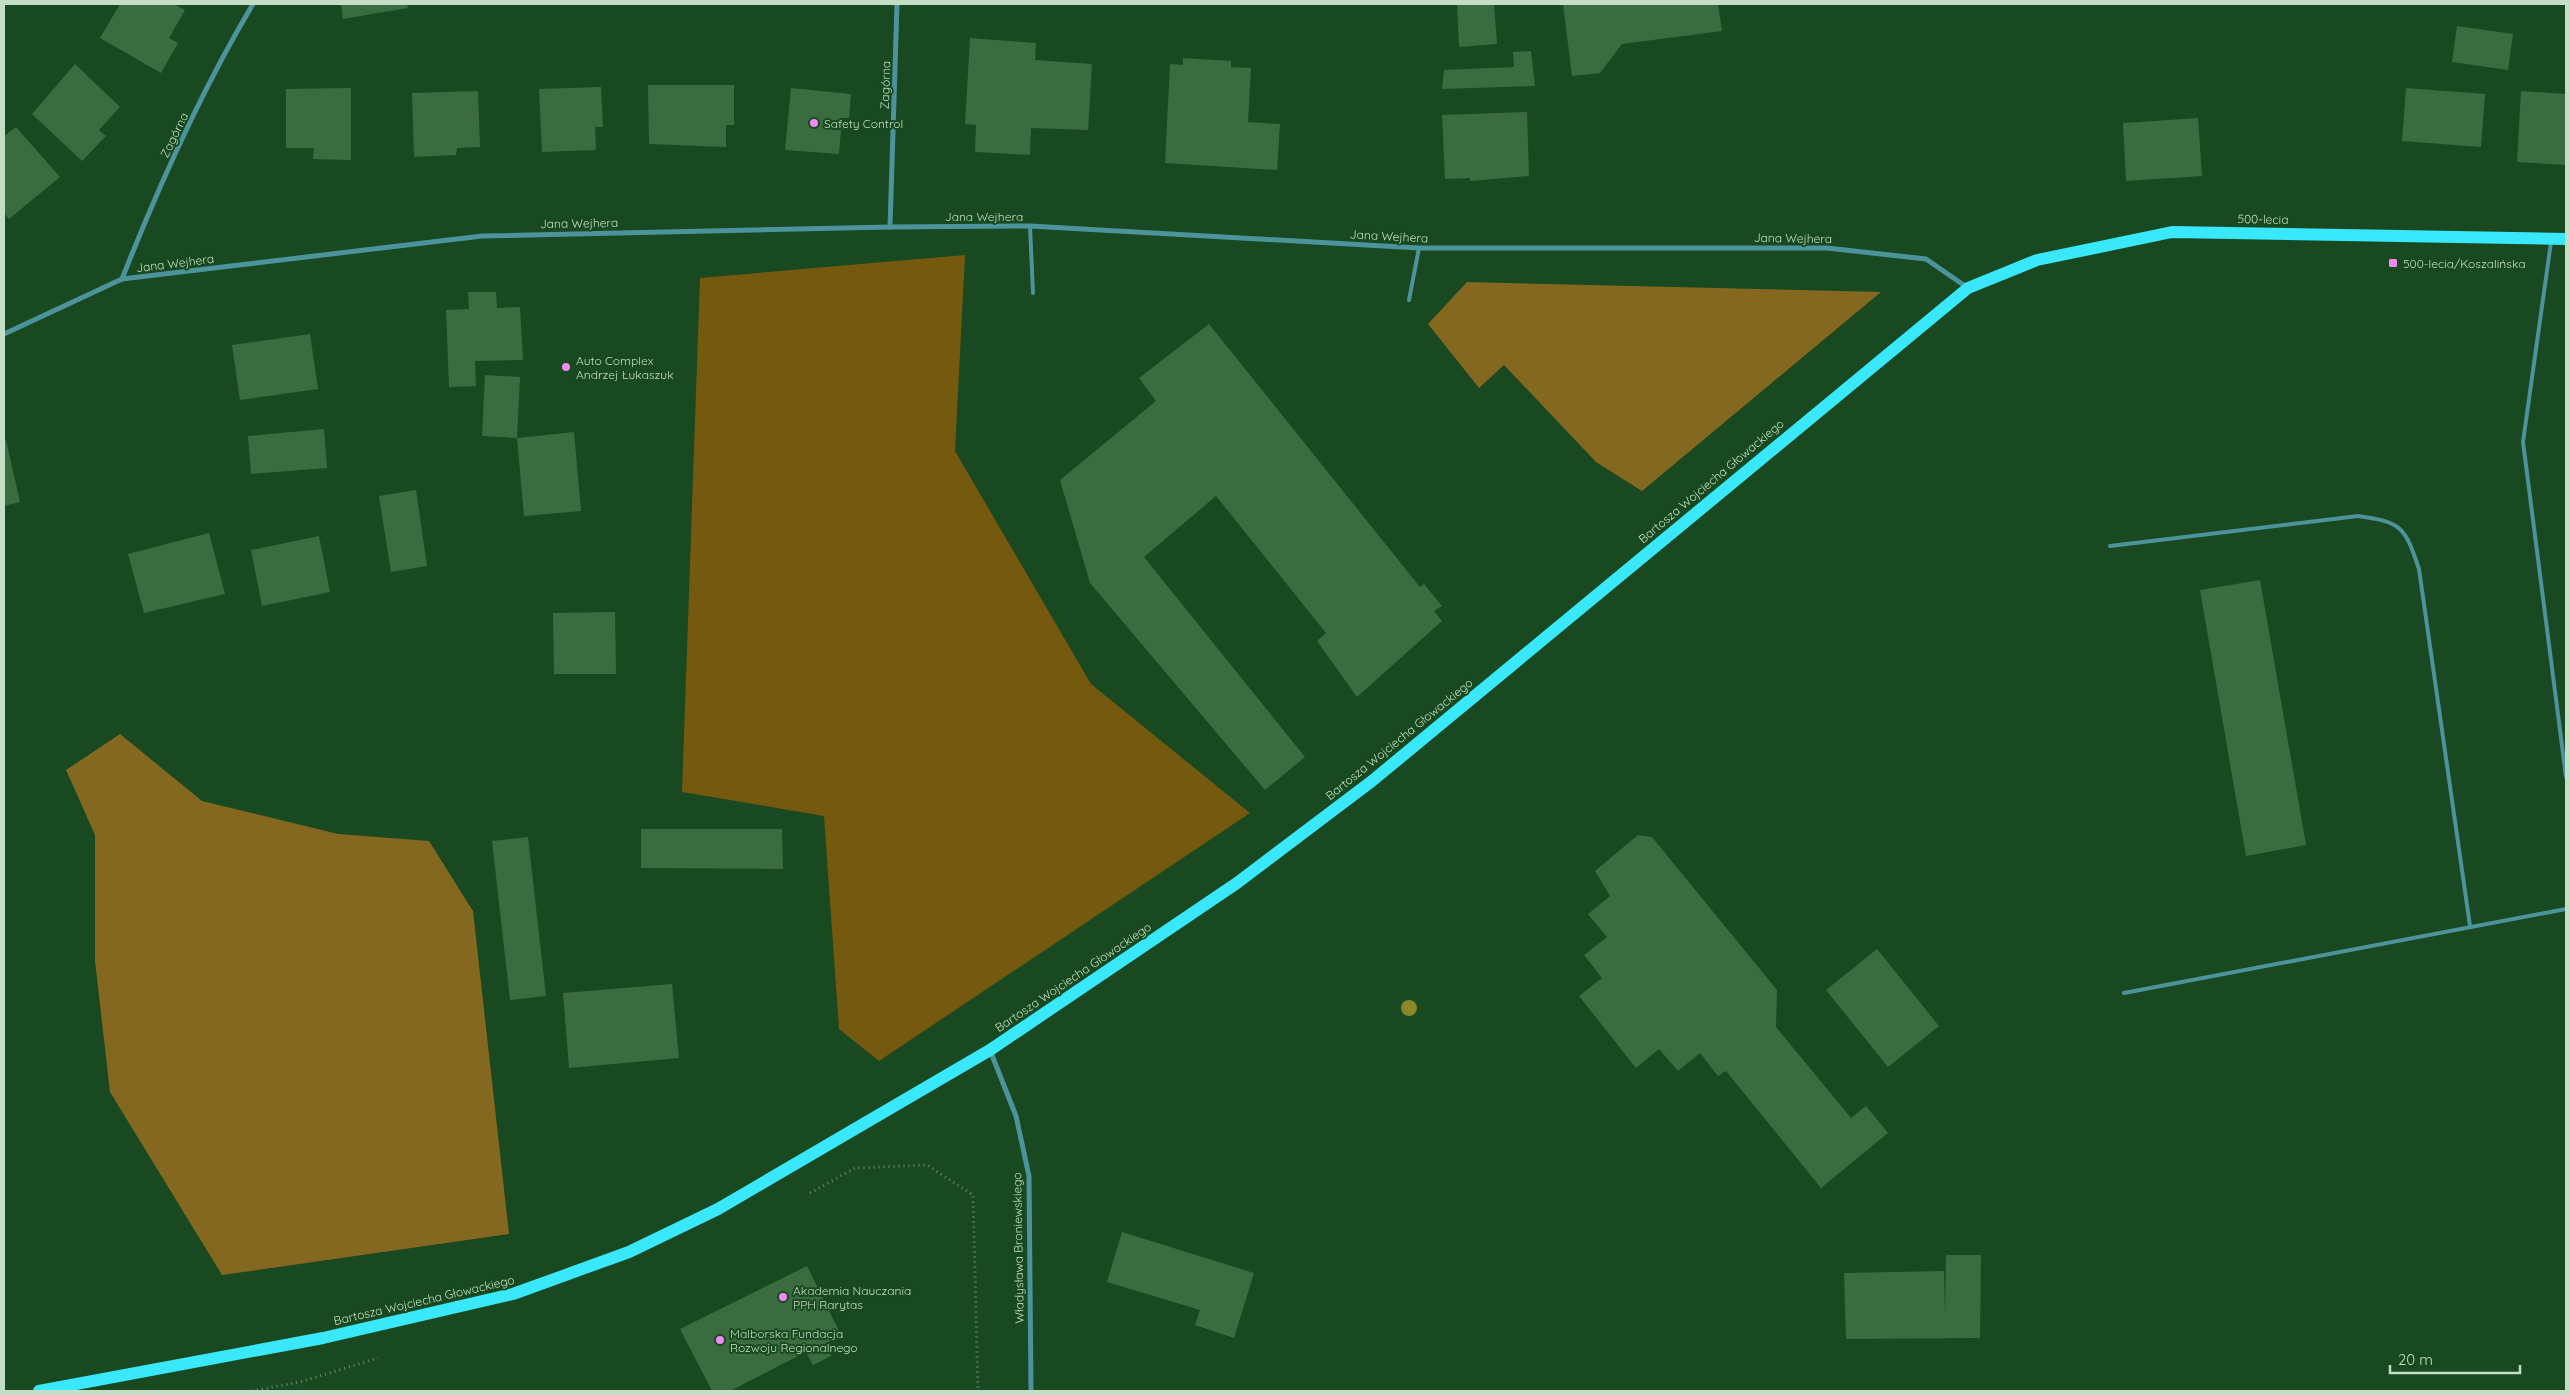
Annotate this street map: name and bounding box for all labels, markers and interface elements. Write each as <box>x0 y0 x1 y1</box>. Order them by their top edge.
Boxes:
street label: Zagórna <box>877 60 893 110</box>
street label: Zagórna <box>157 110 191 160</box>
place label: Safety Control <box>824 116 903 131</box>
marker: Safety Control <box>808 117 820 129</box>
street label: Jana Wejhera <box>945 209 1023 224</box>
street label: 500-lecia <box>2237 211 2289 227</box>
street label: Jana Wejhera <box>540 215 618 231</box>
street label: Jana Wejhera <box>1349 226 1429 246</box>
street label: Jana Wejhera <box>1754 230 1832 246</box>
street label: Jana Wejhera <box>135 251 215 275</box>
place label: 500-lecia/Koszalińska <box>2403 256 2526 271</box>
marker: 500-lecia/Koszalińska <box>2387 257 2399 269</box>
place label: Auto Complex Andrzej Łukaszuk <box>576 353 674 382</box>
marker: Auto Complex Andrzej Łukaszuk <box>560 361 572 373</box>
street label: Bartosza Wojciecha Głowackiego <box>1635 416 1787 546</box>
street label: Bartosza Wojciecha Głowackiego <box>1322 675 1476 803</box>
street label: Bartosza Wojciecha Głowackiego <box>992 919 1154 1035</box>
street label: Władysława Broniewskiego <box>1009 1172 1027 1324</box>
street label: Bartosza Wojciecha Głowackiego <box>332 1272 516 1328</box>
place label: Akademia Nauczania PPH Rarytas <box>793 1283 911 1312</box>
marker: Akademia Nauczania PPH Rarytas <box>777 1291 789 1303</box>
place label: Malborska Fundacja Rozwoju Regionalnego <box>730 1326 858 1355</box>
marker: Malborska Fundacja Rozwoju Regionalnego <box>714 1334 726 1346</box>
scale bar <box>2390 1342 2520 1374</box>
text: 20 m <box>2398 1350 2433 1369</box>

